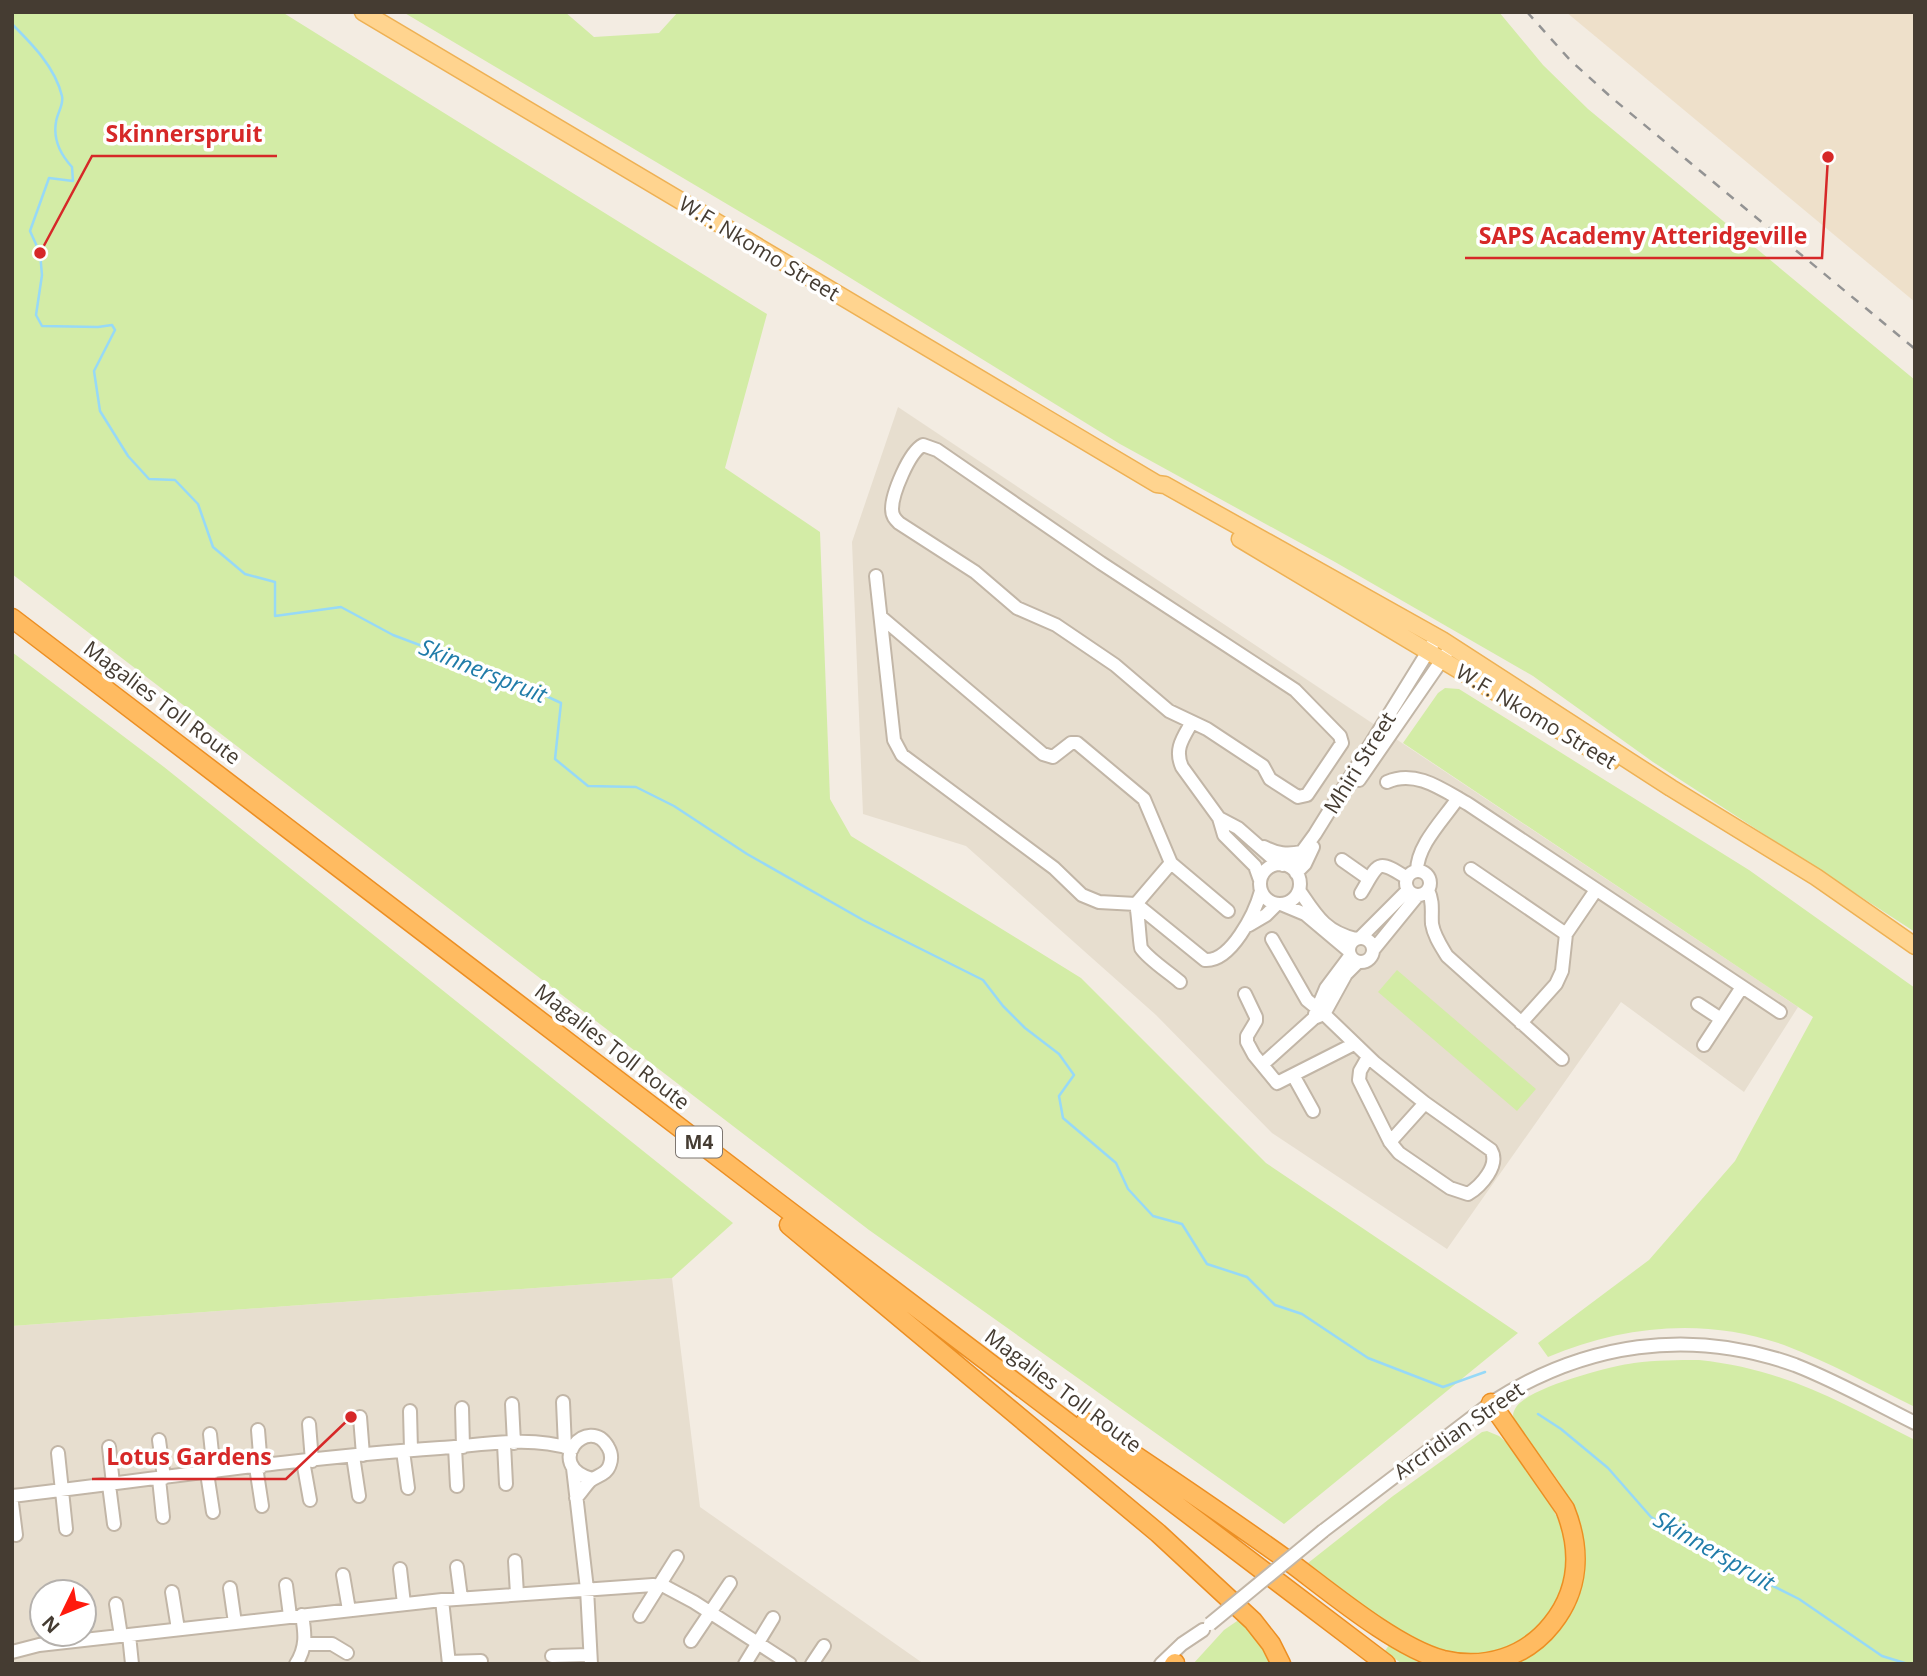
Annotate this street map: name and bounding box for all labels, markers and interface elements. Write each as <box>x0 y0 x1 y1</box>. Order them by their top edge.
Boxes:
callout: Skinnerspruit <box>92 112 277 156</box>
text: Skinnerspruit <box>106 117 262 149</box>
street label: W.F. Nkomo Street <box>674 189 845 307</box>
callout: SAPS Academy Atteridgeville <box>1465 214 1822 258</box>
text: SAPS Academy Atteridgeville <box>1479 219 1807 251</box>
water label: Skinnerspruit <box>415 630 553 711</box>
street label: Magalies Toll Route <box>79 634 247 770</box>
street label: W.F. Nkomo Street <box>1451 657 1622 775</box>
street label: Mhiri Street <box>1317 706 1402 819</box>
street label: Magalies Toll Route <box>529 977 696 1116</box>
road number: M4 <box>676 1126 722 1158</box>
street label: Magalies Toll Route <box>980 1322 1148 1458</box>
street label: Arcridian Street <box>1388 1375 1529 1485</box>
callout: Lotus Gardens <box>92 1435 286 1479</box>
text: Lotus Gardens <box>106 1440 272 1472</box>
water label: Skinnerspruit <box>1648 1503 1782 1598</box>
north arrow <box>28 1578 98 1648</box>
text: N <box>36 1610 65 1639</box>

